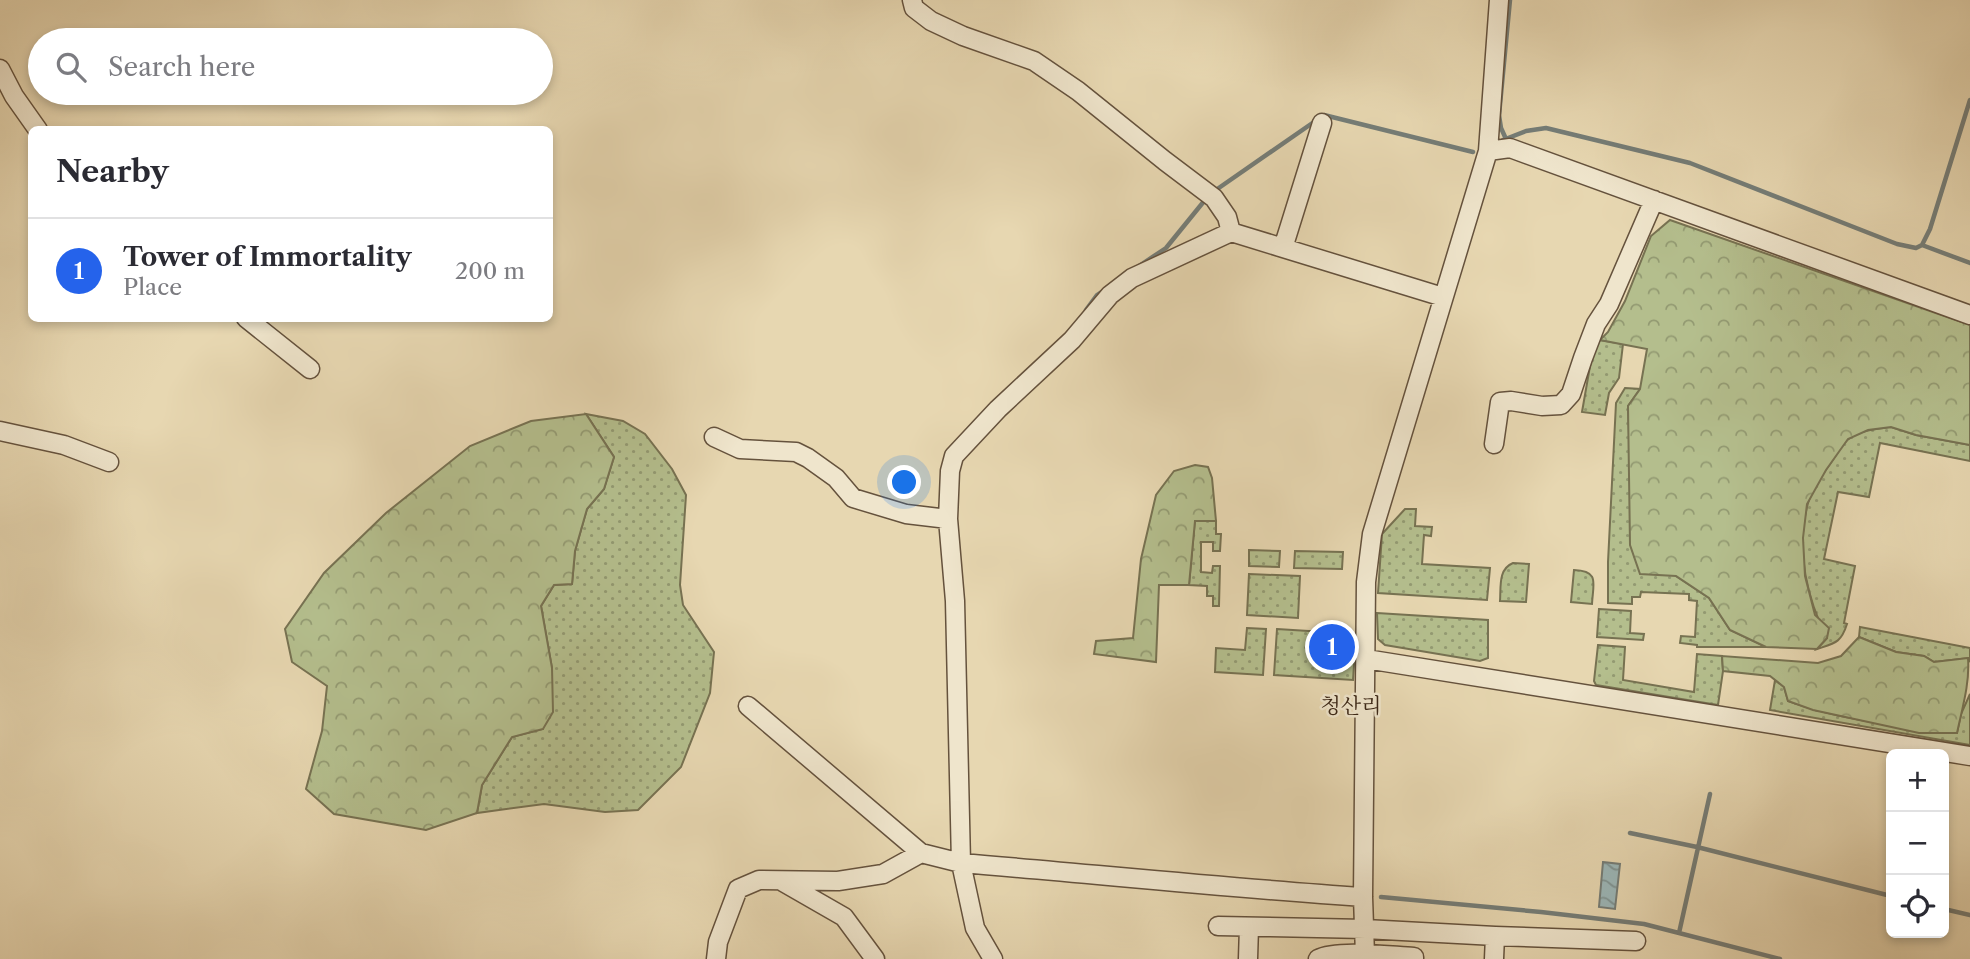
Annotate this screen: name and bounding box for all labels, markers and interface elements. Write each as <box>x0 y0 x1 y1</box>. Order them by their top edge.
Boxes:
search box <box>28 28 553 105</box>
icon: search <box>52 48 90 86</box>
text: Search here <box>108 51 255 83</box>
text: Nearby <box>56 153 169 190</box>
text: Tower of Immortality <box>123 241 411 273</box>
text: 1 <box>74 257 84 285</box>
text: 200 m <box>455 257 525 285</box>
text: Place <box>123 273 182 301</box>
your location <box>887 465 921 499</box>
pin: 1 <box>1309 621 1355 673</box>
district label: 청산리 <box>1321 693 1381 718</box>
map controls <box>1886 749 1949 938</box>
button: + <box>1886 749 1949 812</box>
button: − <box>1886 812 1949 875</box>
button: locate <box>1886 875 1949 938</box>

